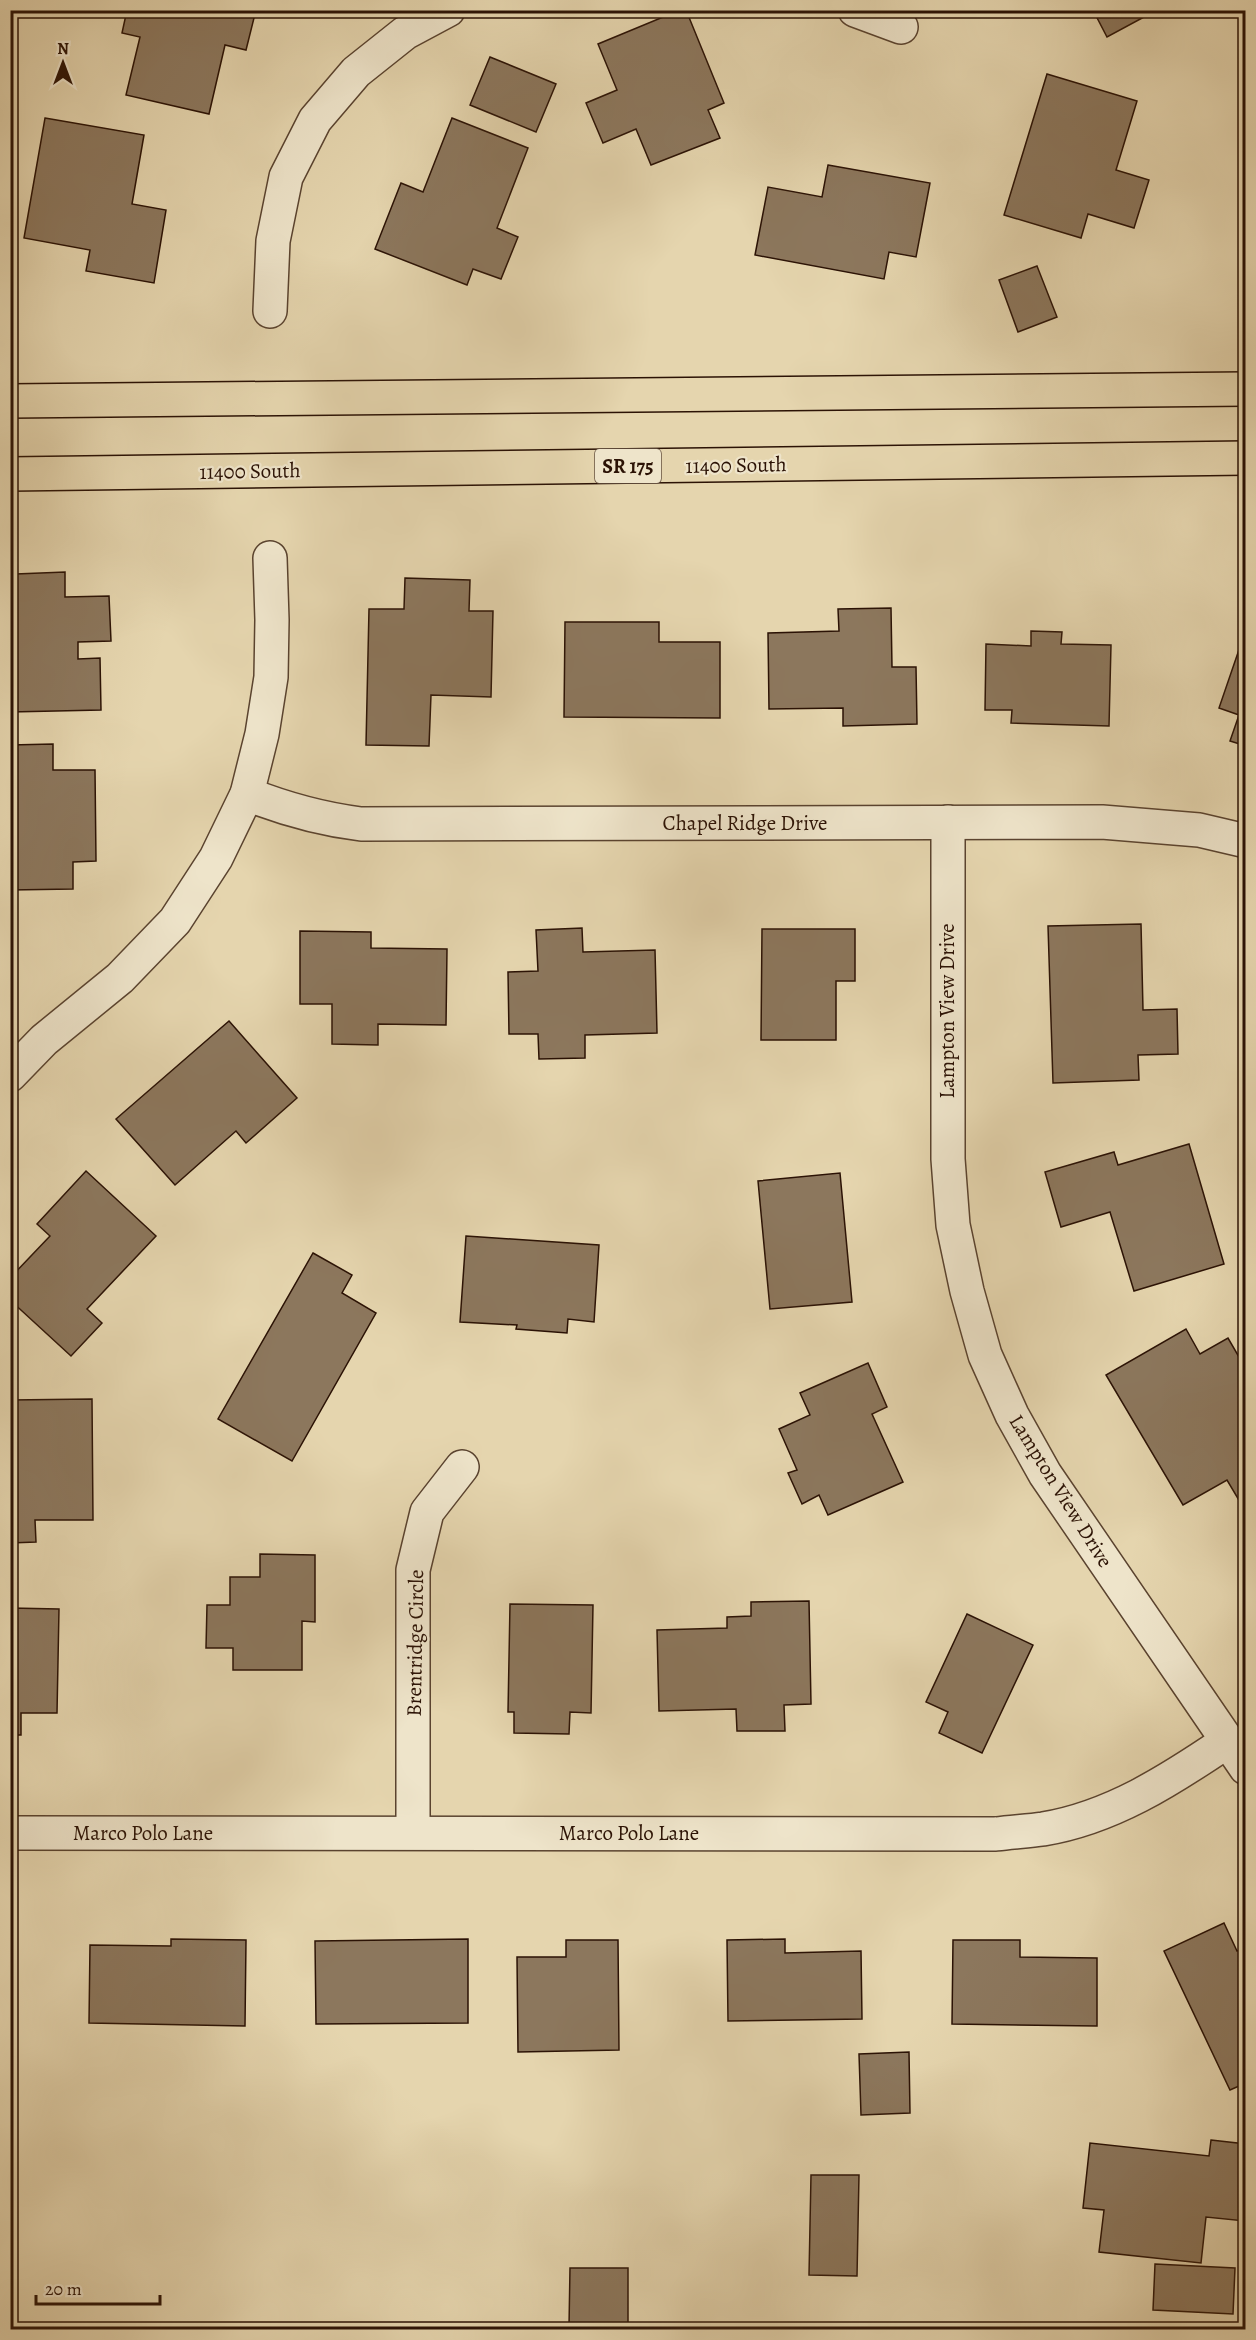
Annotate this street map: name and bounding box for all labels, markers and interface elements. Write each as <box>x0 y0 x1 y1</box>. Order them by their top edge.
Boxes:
north arrow <box>33 33 93 93</box>
text: N <box>57 38 69 60</box>
road number: SR 175 <box>595 449 661 483</box>
street label: 11400 South <box>685 450 787 480</box>
street label: 11400 South <box>199 456 301 486</box>
street label: Chapel Ridge Drive <box>663 809 827 837</box>
street label: Lampton View Drive <box>933 923 961 1099</box>
street label: Lampton View Drive <box>1003 1409 1119 1573</box>
street label: Brentridge Circle <box>400 1569 430 1717</box>
street label: Marco Polo Lane <box>73 1819 213 1847</box>
street label: Marco Polo Lane <box>559 1819 699 1847</box>
scale bar <box>36 2268 160 2306</box>
text: 20 m <box>45 2277 82 2301</box>

